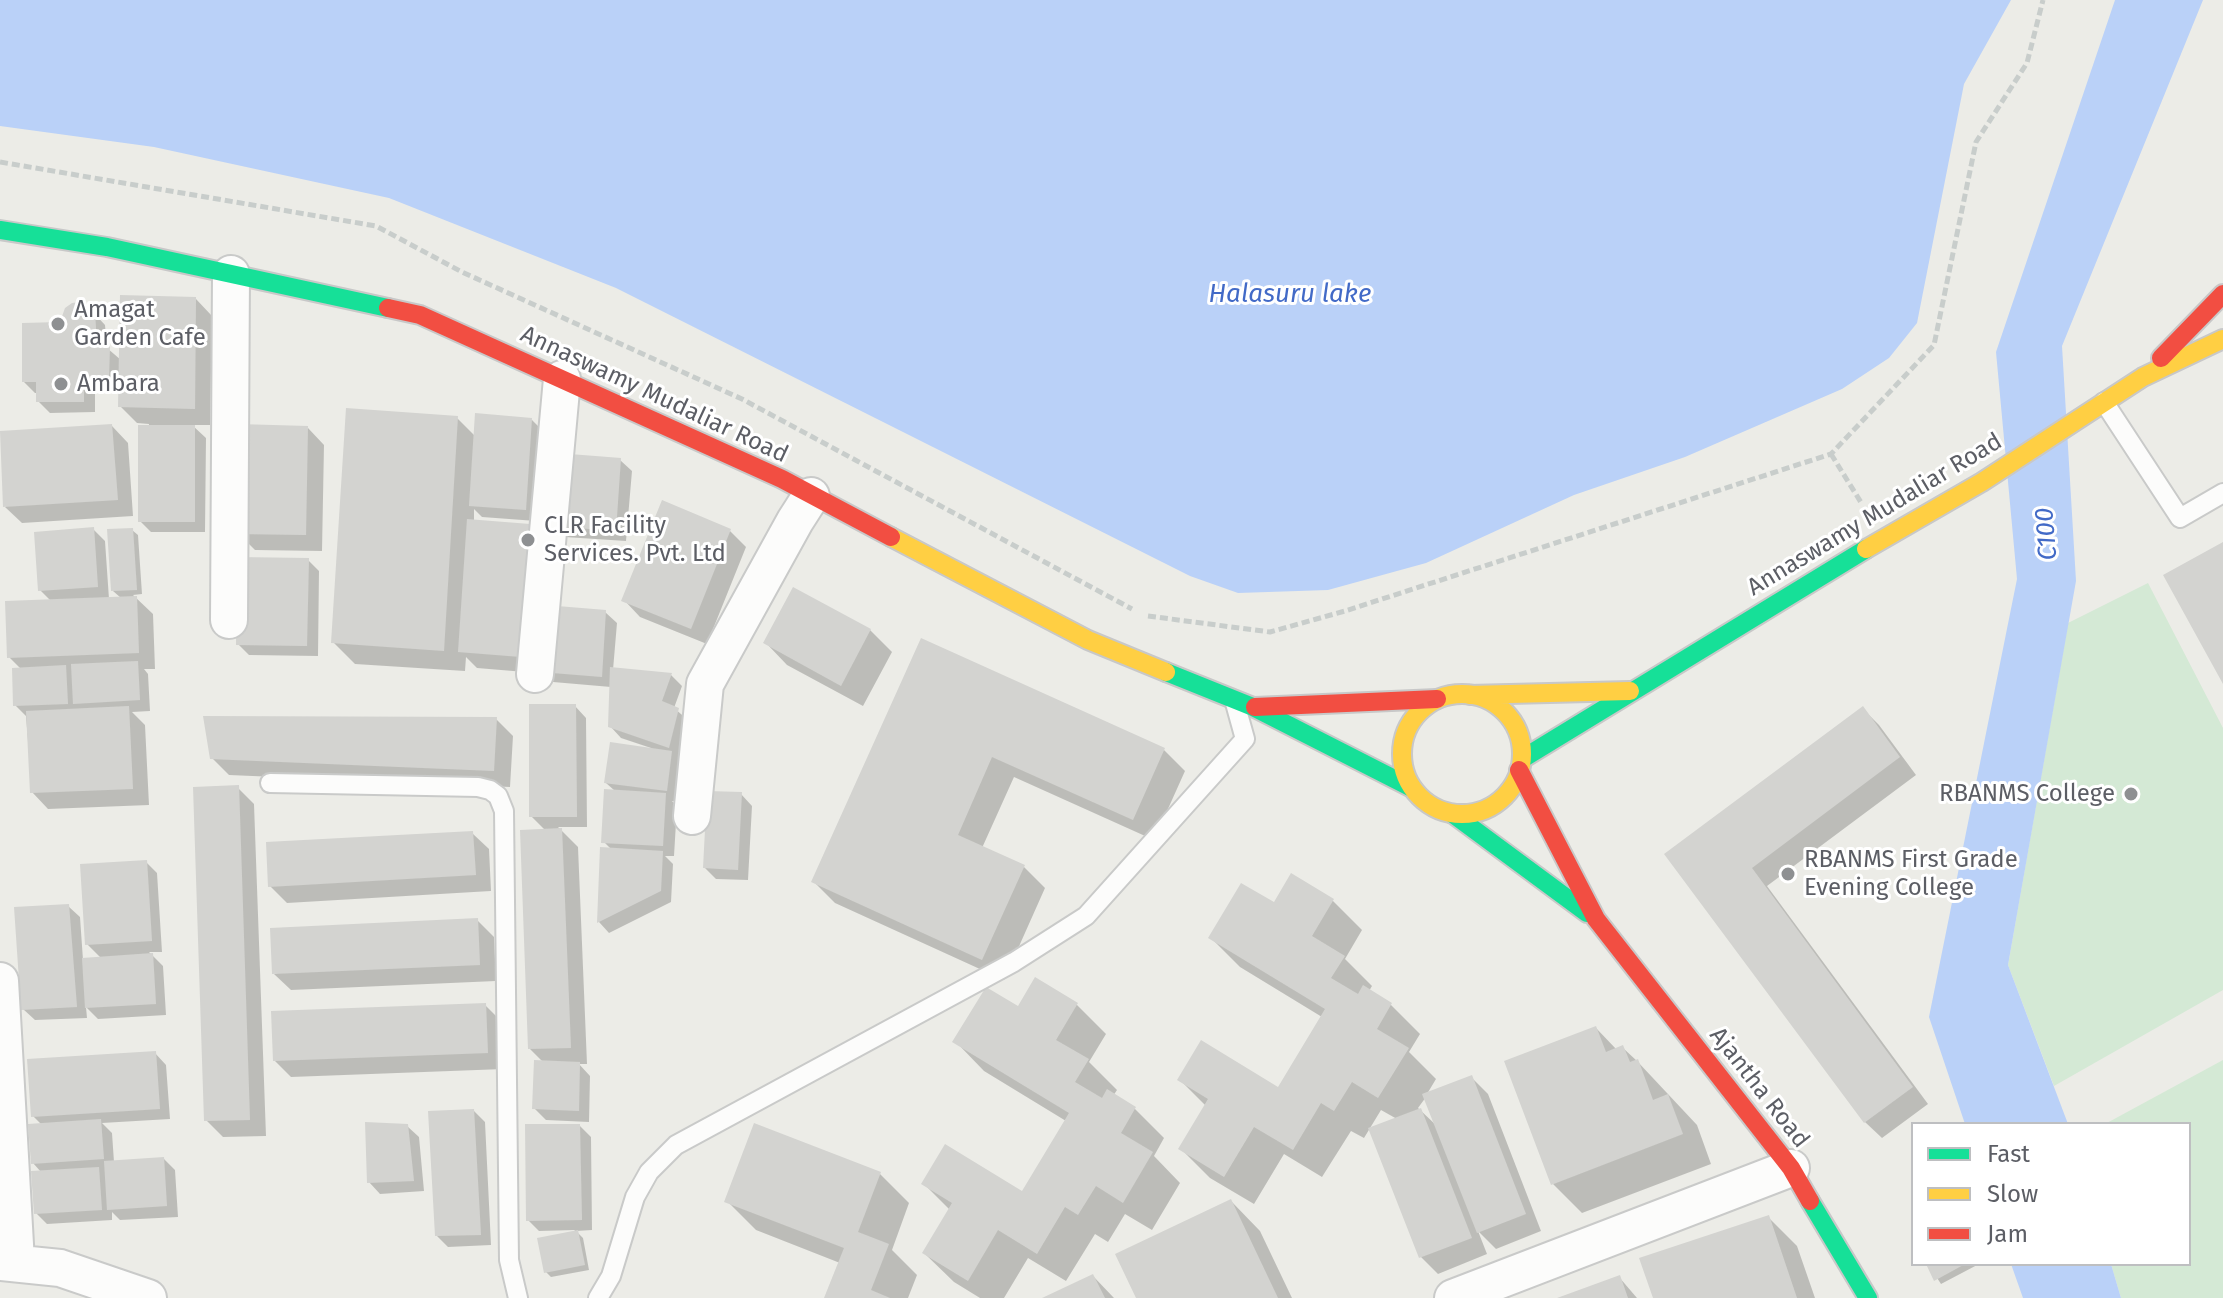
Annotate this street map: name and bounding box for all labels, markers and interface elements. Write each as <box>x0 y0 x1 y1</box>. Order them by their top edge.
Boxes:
water label: Halasuru lake <box>1209 279 1371 311</box>
place label: Amagat Garden Cafe <box>74 296 206 352</box>
marker: Amagat Garden Cafe <box>49 315 67 333</box>
street label: Annaswamy Mudaliar Road <box>516 320 792 470</box>
place label: Ambara <box>77 370 160 398</box>
marker: Ambara <box>52 375 70 393</box>
street label: Annaswamy Mudaliar Road <box>1742 427 2008 603</box>
water label: C100 <box>2029 506 2065 562</box>
place label: CLR Facility Services. Pvt. Ltd <box>544 512 726 568</box>
marker: CLR Facility Services. Pvt. Ltd <box>519 531 537 549</box>
place label: RBANMS College <box>1939 780 2115 808</box>
marker: RBANMS College <box>2122 785 2140 803</box>
place label: RBANMS First Grade Evening College <box>1804 846 2018 902</box>
marker: RBANMS First Grade Evening College <box>1779 865 1797 883</box>
street label: Ajantha Road <box>1703 1022 1815 1154</box>
legend <box>1911 1122 2191 1266</box>
text: Fast <box>1987 1140 2030 1168</box>
text: Slow <box>1987 1180 2038 1208</box>
text: Jam <box>1987 1220 2028 1248</box>

